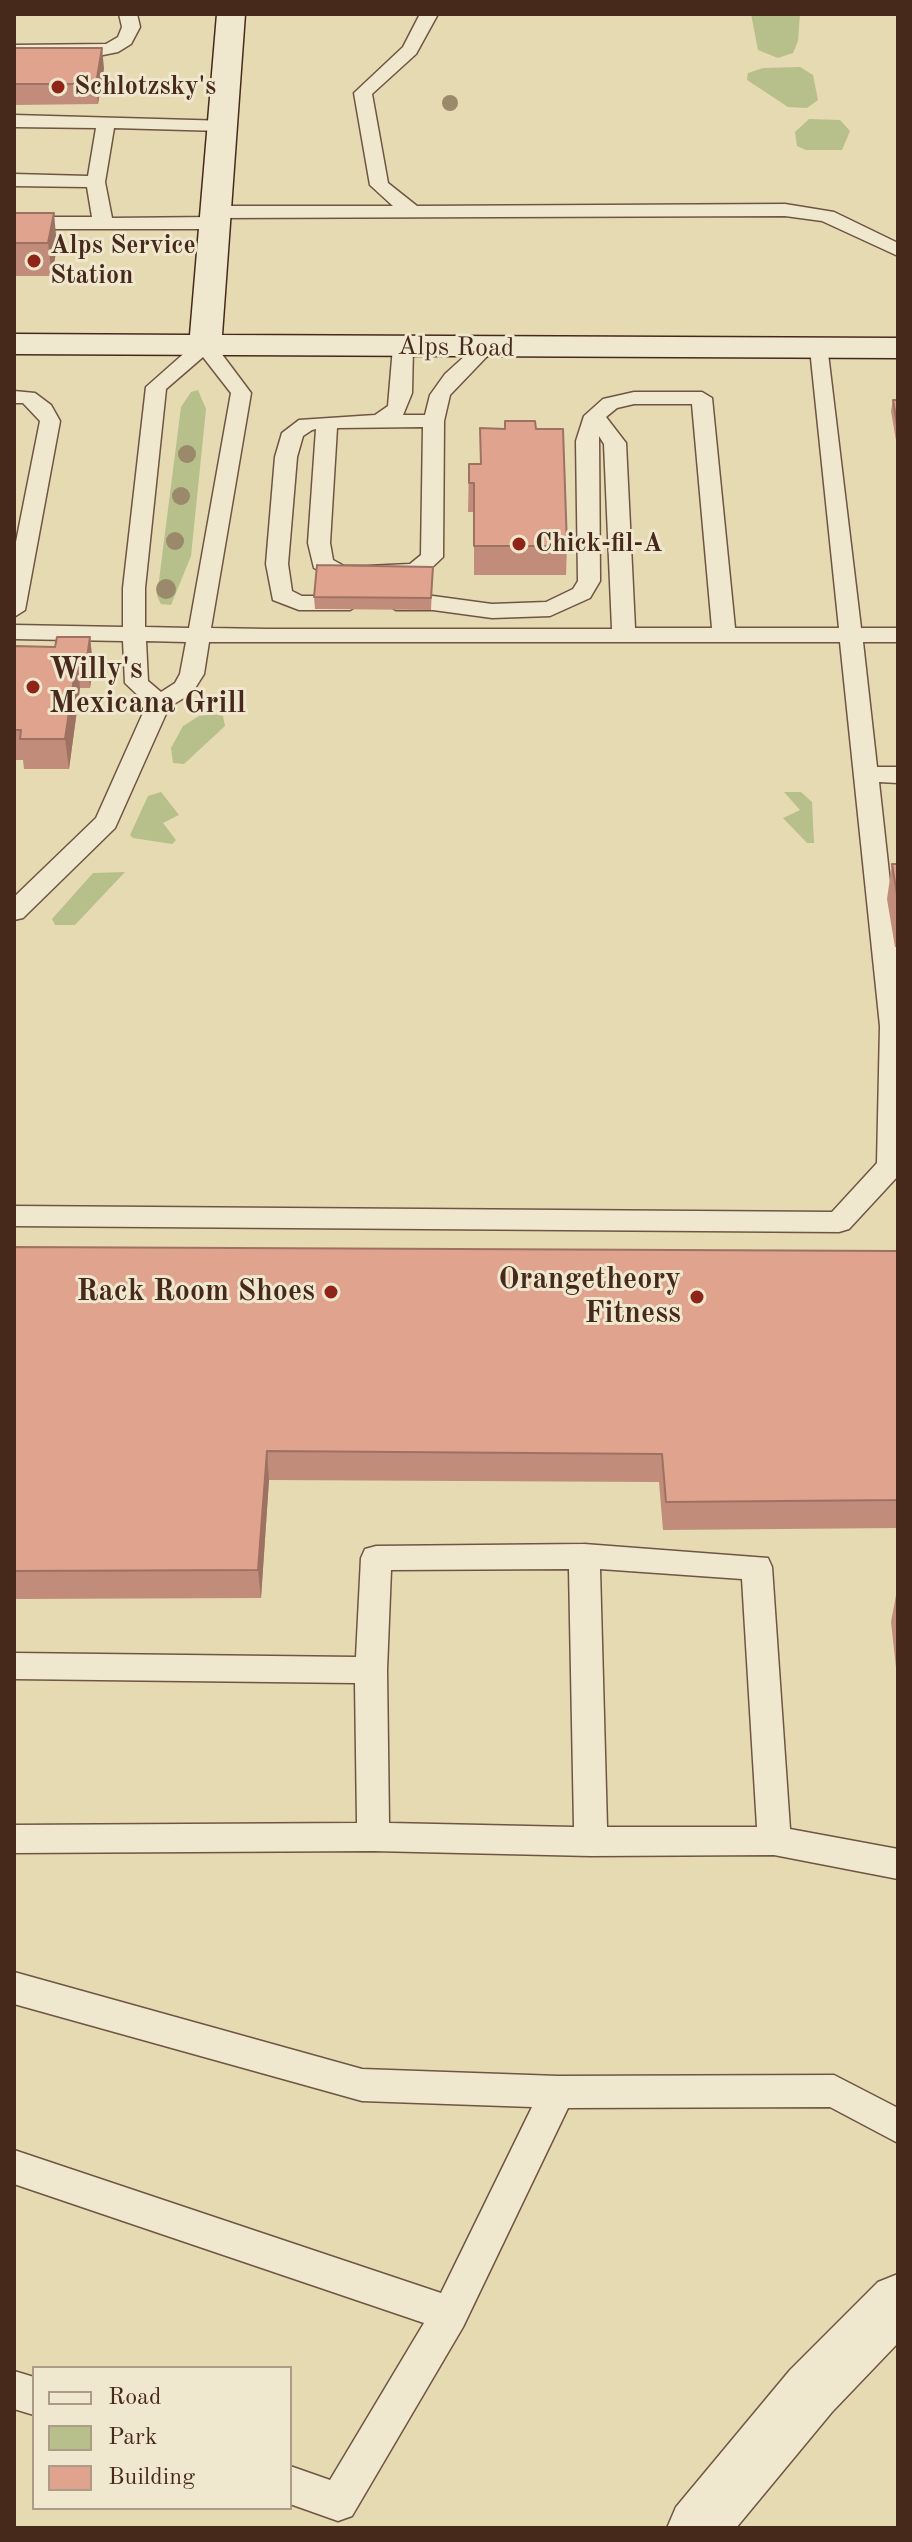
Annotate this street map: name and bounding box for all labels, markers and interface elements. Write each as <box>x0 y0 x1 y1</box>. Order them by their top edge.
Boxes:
place label: Schlotzsky's <box>74 71 216 103</box>
marker: Schlotzsky's <box>49 78 67 96</box>
place label: Alps Service Station <box>50 230 196 292</box>
marker: Alps Service Station <box>25 252 43 270</box>
street label: Alps Road <box>397 331 515 365</box>
place label: Chick-fil-A <box>535 528 663 560</box>
marker: Chick-fil-A <box>510 535 528 553</box>
place label: Willy's Mexicana Grill <box>49 652 246 722</box>
marker: Willy's Mexicana Grill <box>24 678 42 696</box>
place label: Orangetheory Fitness <box>498 1262 681 1332</box>
place label: Rack Room Shoes <box>77 1274 315 1310</box>
marker: Rack Room Shoes <box>322 1283 340 1301</box>
marker: Orangetheory Fitness <box>688 1288 706 1306</box>
legend <box>32 2366 292 2510</box>
text: Road <box>108 2386 161 2410</box>
text: Park <box>108 2426 157 2450</box>
text: Building <box>108 2466 195 2490</box>

